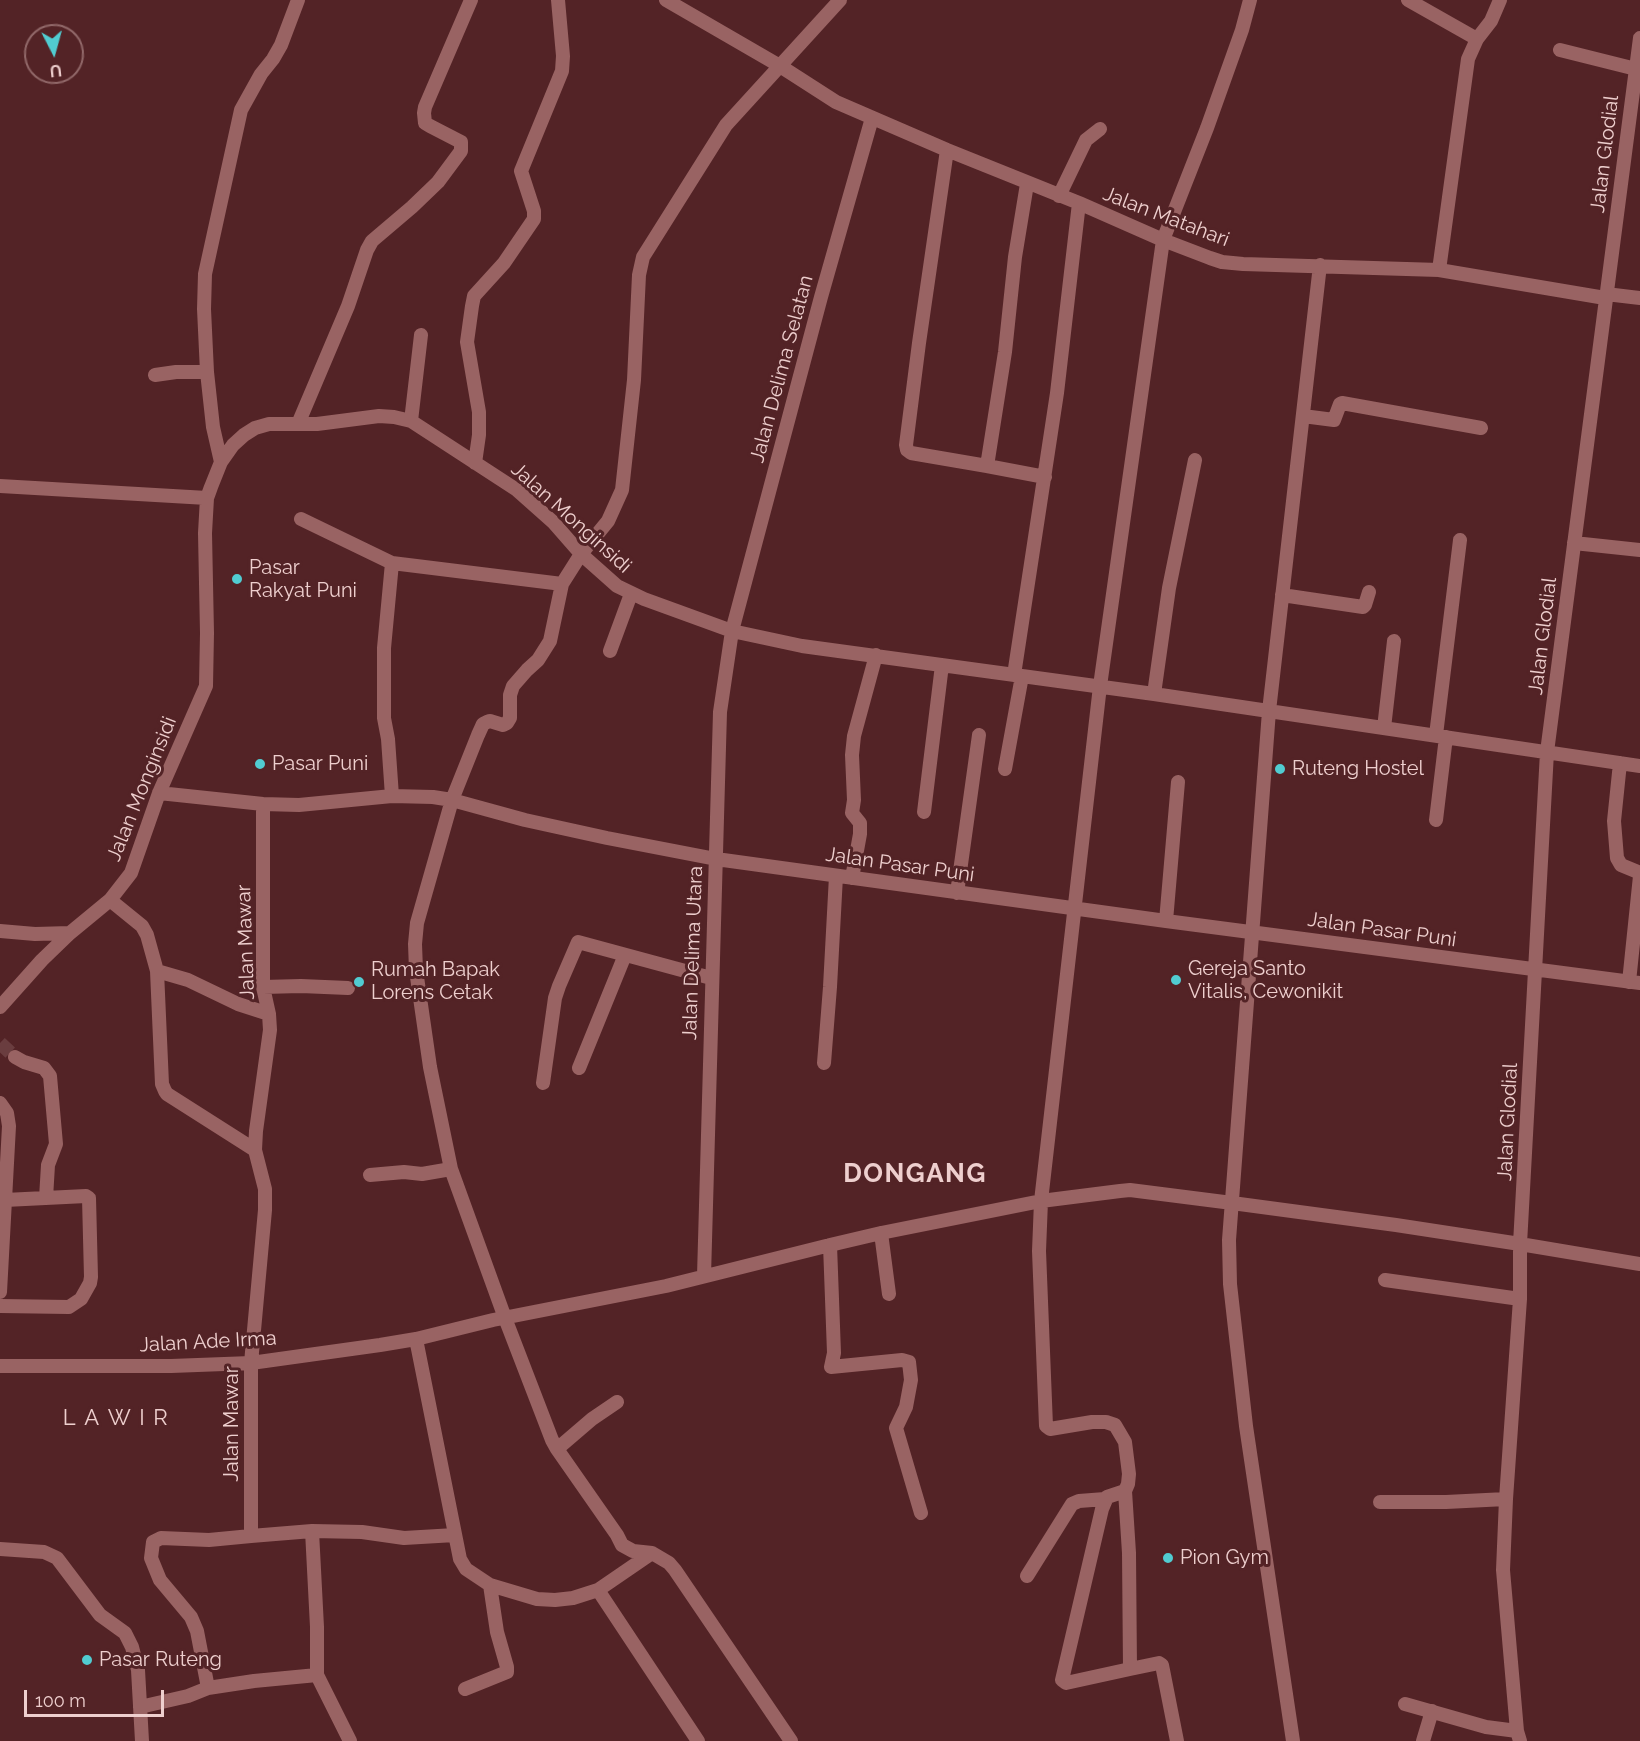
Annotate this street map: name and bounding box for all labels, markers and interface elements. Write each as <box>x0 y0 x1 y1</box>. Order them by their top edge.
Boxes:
north arrow <box>24 24 84 84</box>
text: U <box>49 60 63 80</box>
street label: Jalan Glodial <box>1586 94 1624 214</box>
street label: Jalan Matahari <box>1099 182 1233 252</box>
street label: Jalan Delima Selatan <box>745 273 819 465</box>
street label: Jalan Monginsidi <box>506 458 636 578</box>
place label: Pasar Rakyat Puni <box>249 556 357 603</box>
marker: Pasar Rakyat Puni <box>230 572 244 586</box>
street label: Jalan Glodial <box>1524 576 1562 696</box>
street label: Jalan Monginsidi <box>102 713 182 865</box>
place label: Pasar Puni <box>272 752 368 776</box>
marker: Pasar Puni <box>253 757 267 771</box>
place label: Ruteng Hostel <box>1292 757 1424 781</box>
marker: Ruteng Hostel <box>1273 762 1287 776</box>
street label: Jalan Pasar Puni <box>824 843 976 887</box>
street label: Jalan Delima Utara <box>678 866 708 1040</box>
street label: Jalan Mawar <box>232 884 260 1000</box>
street label: Jalan Pasar Puni <box>1306 908 1458 952</box>
place label: Gereja Santo Vitalis, Cewonikit <box>1188 957 1343 1004</box>
place label: Rumah Bapak Lorens Cetak <box>371 958 500 1005</box>
marker: Gereja Santo Vitalis, Cewonikit <box>1169 973 1183 987</box>
marker: Rumah Bapak Lorens Cetak <box>352 975 366 989</box>
street label: Jalan Glodial <box>1493 1062 1523 1182</box>
district label: DONGANG <box>843 1158 987 1190</box>
street label: Jalan Ade Irma <box>139 1326 277 1358</box>
street label: Jalan Mawar <box>220 1366 244 1482</box>
district label: L A W I R <box>63 1405 169 1431</box>
place label: Pion Gym <box>1180 1546 1269 1570</box>
marker: Pion Gym <box>1161 1551 1175 1565</box>
place label: Pasar Ruteng <box>99 1648 222 1672</box>
marker: Pasar Ruteng <box>80 1653 94 1667</box>
scale bar <box>27 1678 166 1716</box>
text: 100 m <box>35 1690 86 1711</box>

